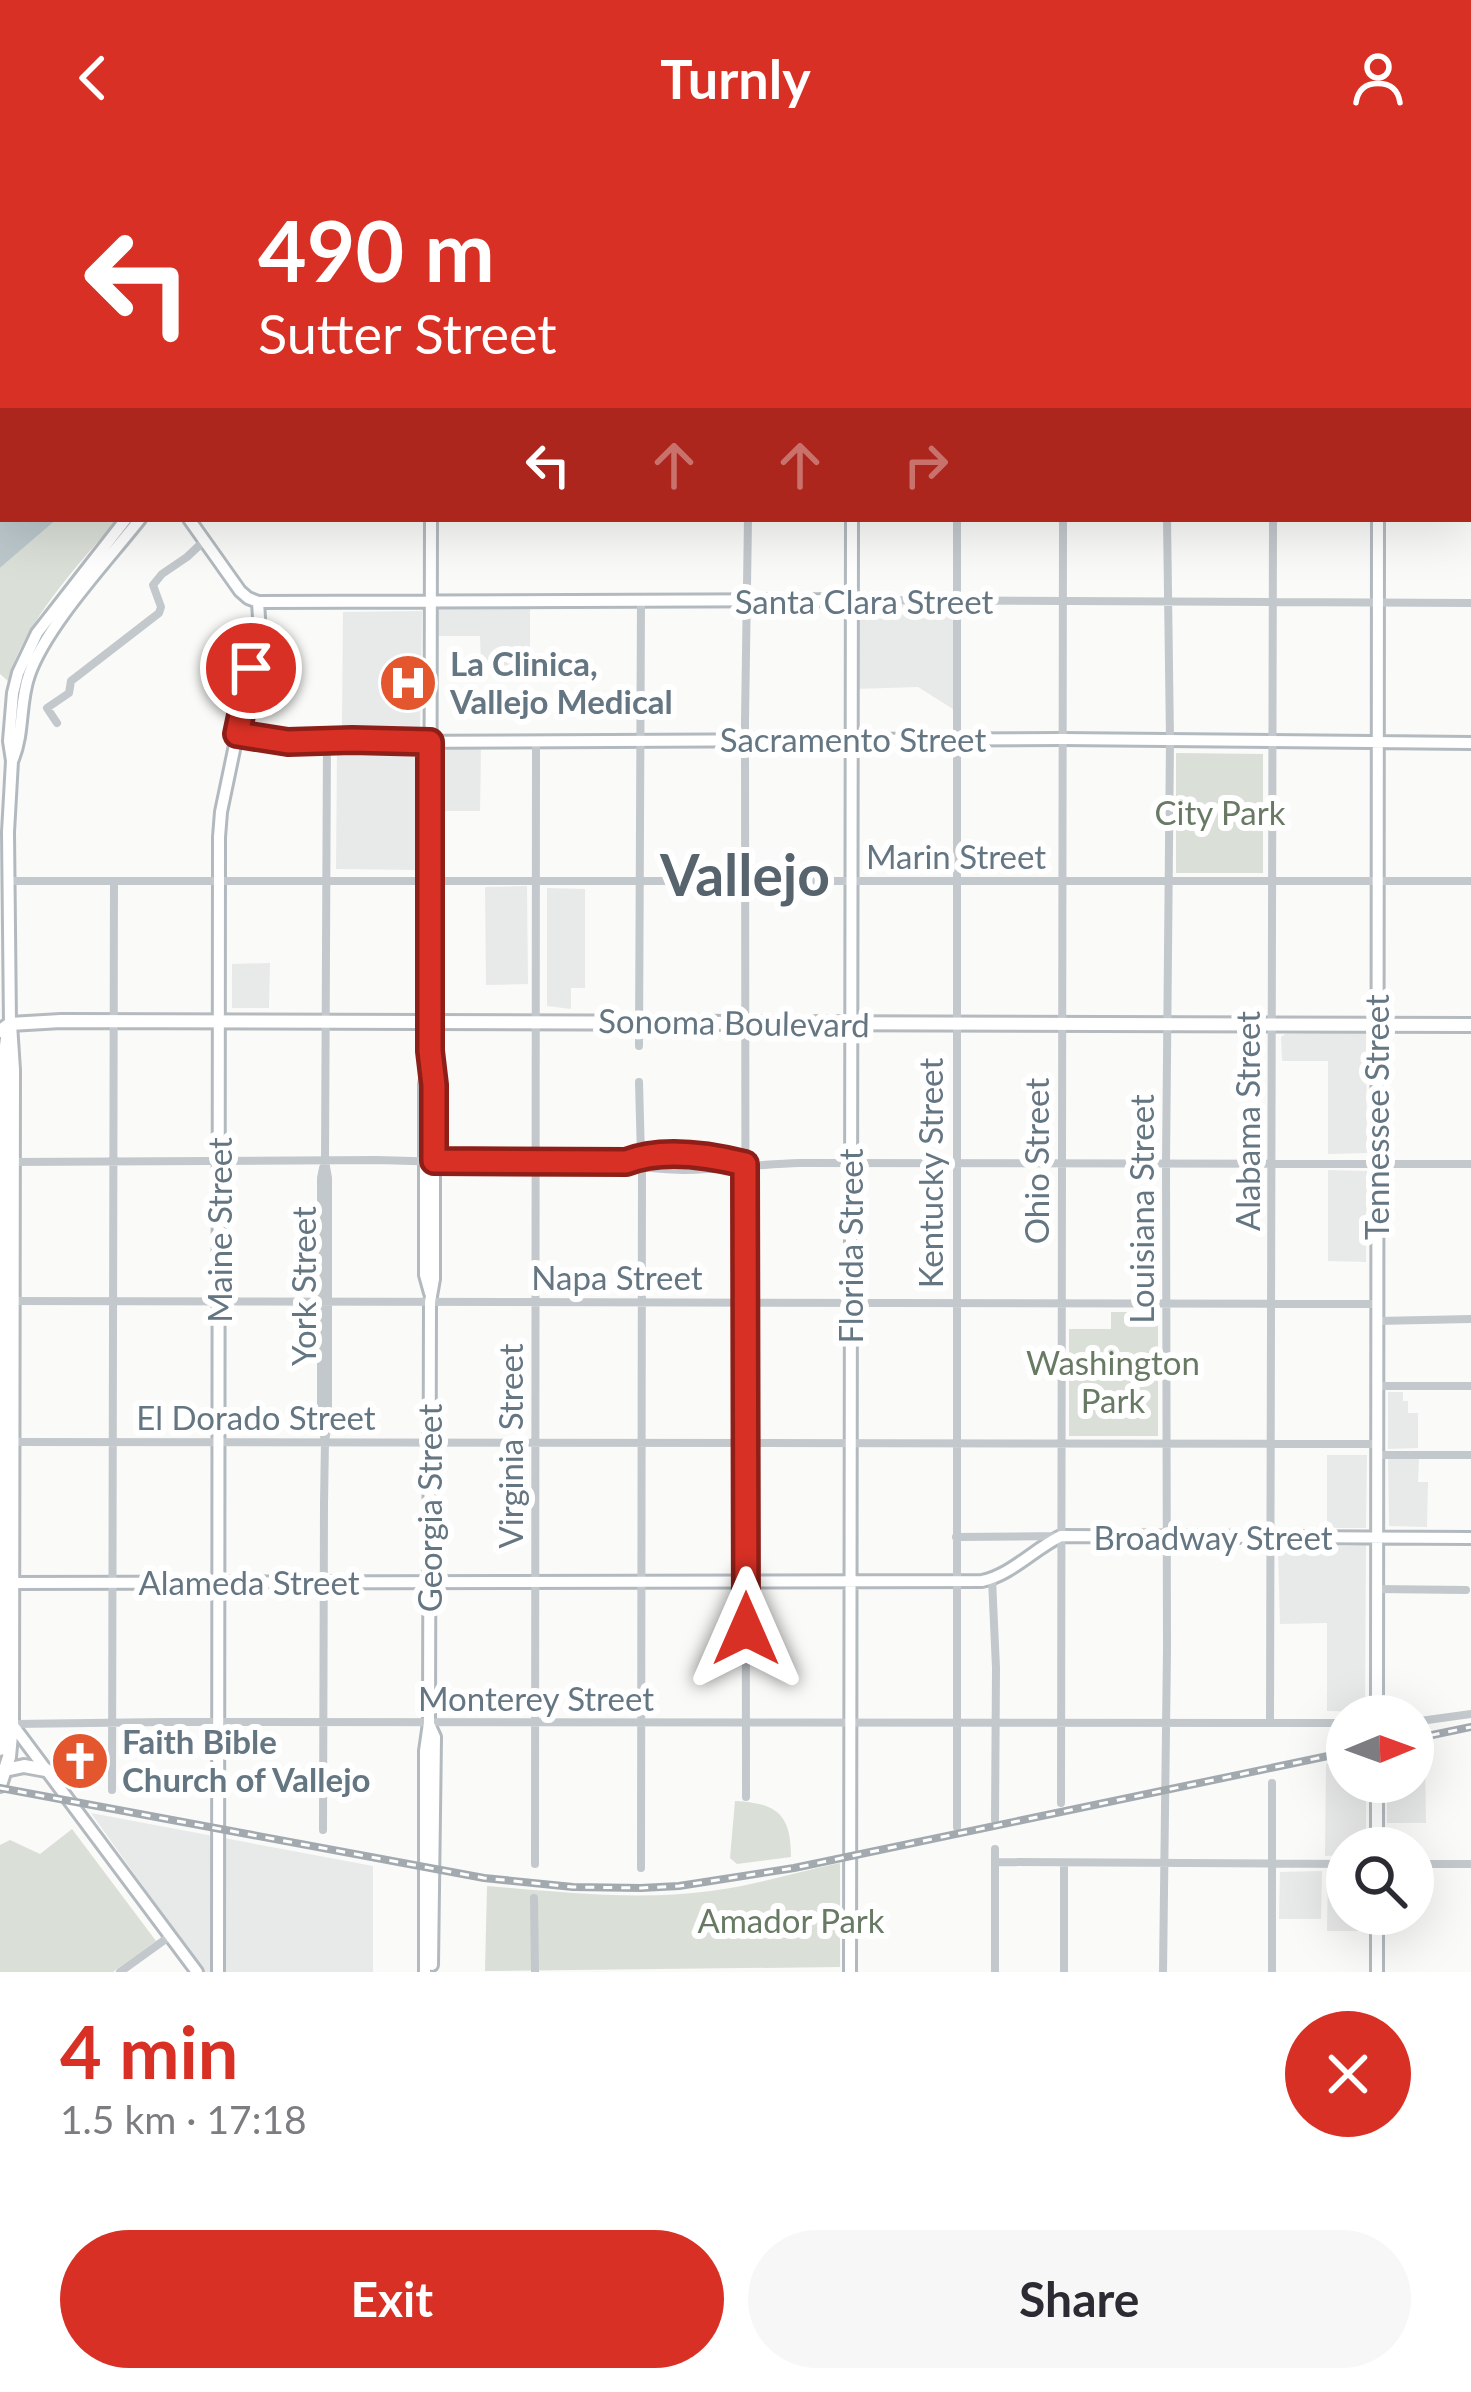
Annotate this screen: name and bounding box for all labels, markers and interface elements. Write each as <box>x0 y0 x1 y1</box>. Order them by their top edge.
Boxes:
icon: back <box>60 45 126 111</box>
icon: person <box>1345 45 1411 111</box>
text: Turnly <box>660 46 811 111</box>
text: 490 m <box>258 199 495 300</box>
icon: left <box>60 204 216 360</box>
text: Sutter Street <box>258 301 557 366</box>
icon: left <box>515 432 581 498</box>
icon: ahead <box>641 432 707 498</box>
icon: ahead <box>767 432 833 498</box>
icon: right <box>893 432 959 498</box>
street label: Santa Clara Street <box>735 581 993 621</box>
pin <box>200 617 302 719</box>
icon: arrive <box>218 635 284 701</box>
place label: La Clinica, Vallejo Medical <box>449 643 673 721</box>
hospital icon: La Clinica, Vallejo Medical <box>377 652 439 714</box>
street label: Sacramento Street <box>720 719 986 759</box>
park label: City Park <box>1155 792 1286 832</box>
street label: Marin Street <box>866 836 1046 876</box>
district label: Vallejo <box>659 840 830 908</box>
street label: Tennessee Street <box>1356 994 1396 1240</box>
street label: Sonoma Boulevard <box>598 1000 870 1044</box>
street label: Alabama Street <box>1227 1011 1267 1231</box>
street label: Kentucky Street <box>910 1058 950 1288</box>
street label: Ohio Street <box>1016 1078 1056 1244</box>
street label: Louisiana Street <box>1121 1094 1161 1324</box>
street label: Maine Street <box>199 1137 239 1323</box>
street label: Florida Street <box>830 1148 870 1344</box>
street label: York Street <box>283 1206 323 1366</box>
street label: Napa Street <box>531 1257 703 1297</box>
park label: Washington Park <box>1026 1342 1200 1420</box>
street label: Virginia Street <box>490 1343 530 1549</box>
street label: El Dorado Street <box>136 1397 376 1437</box>
street label: Georgia Street <box>409 1404 449 1612</box>
street label: Broadway Street <box>1093 1517 1333 1557</box>
street label: Alameda Street <box>138 1562 360 1602</box>
position arrow <box>683 1566 809 1692</box>
street label: Monterey Street <box>418 1678 654 1718</box>
north arrow <box>1326 1695 1434 1803</box>
map controls <box>1326 1695 1434 1935</box>
place label: Faith Bible Church of Vallejo <box>122 1721 370 1799</box>
church icon: Faith Bible Church of Vallejo <box>49 1730 111 1792</box>
button: search <box>1326 1827 1434 1935</box>
park label: Amador Park <box>697 1900 885 1940</box>
text: 4 min <box>60 2008 238 2094</box>
button: close <box>1285 2011 1411 2137</box>
text: 1.5 km · 17:18 <box>60 2096 307 2142</box>
button: Exit <box>60 2230 724 2368</box>
button: Share <box>748 2230 1411 2368</box>

